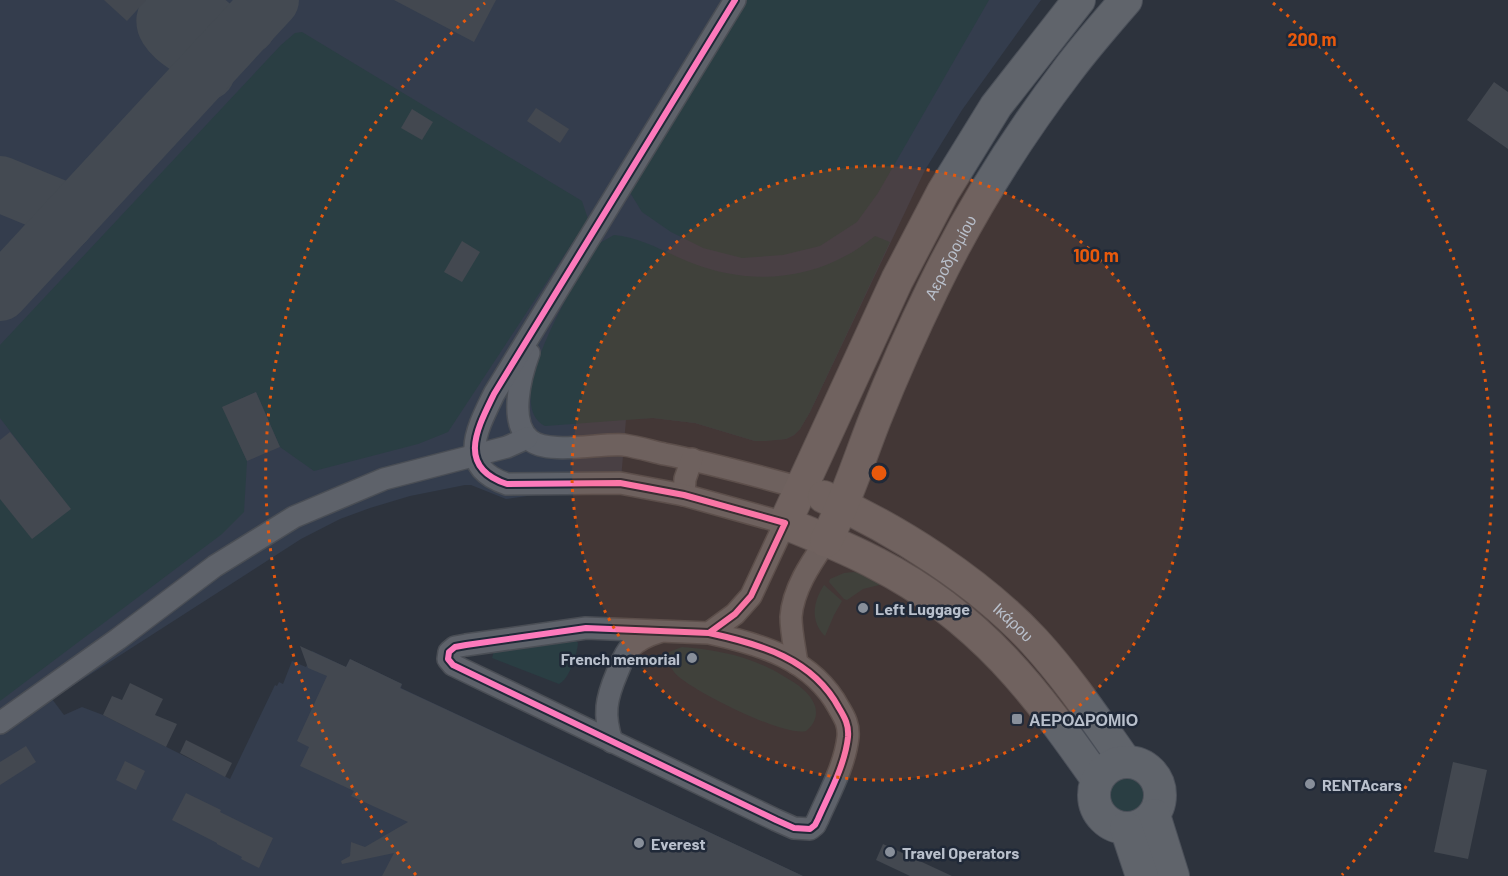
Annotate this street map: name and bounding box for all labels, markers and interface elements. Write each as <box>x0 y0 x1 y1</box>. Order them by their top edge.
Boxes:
text: 200 m <box>1287 28 1337 50</box>
street label: Αεροδρομίου <box>920 211 979 302</box>
text: 100 m <box>1073 244 1119 266</box>
centre of rings <box>869 463 889 483</box>
street label: Ικάρου <box>990 598 1038 645</box>
place label: Left Luggage <box>875 599 970 618</box>
marker: Left Luggage <box>856 601 870 615</box>
place label: French memorial <box>561 649 680 668</box>
marker: French memorial <box>685 651 699 665</box>
place label: ΑΕΡΟΔΡΟΜΙΟ <box>1029 710 1138 729</box>
marker: ΑΕΡΟΔΡΟΜΙΟ <box>1010 712 1024 726</box>
place label: RENTAcars <box>1322 775 1402 794</box>
marker: RENTAcars <box>1303 777 1317 791</box>
place label: Everest <box>651 834 706 853</box>
marker: Everest <box>632 836 646 850</box>
place label: Travel Operators <box>902 843 1019 862</box>
marker: Travel Operators <box>883 845 897 859</box>

